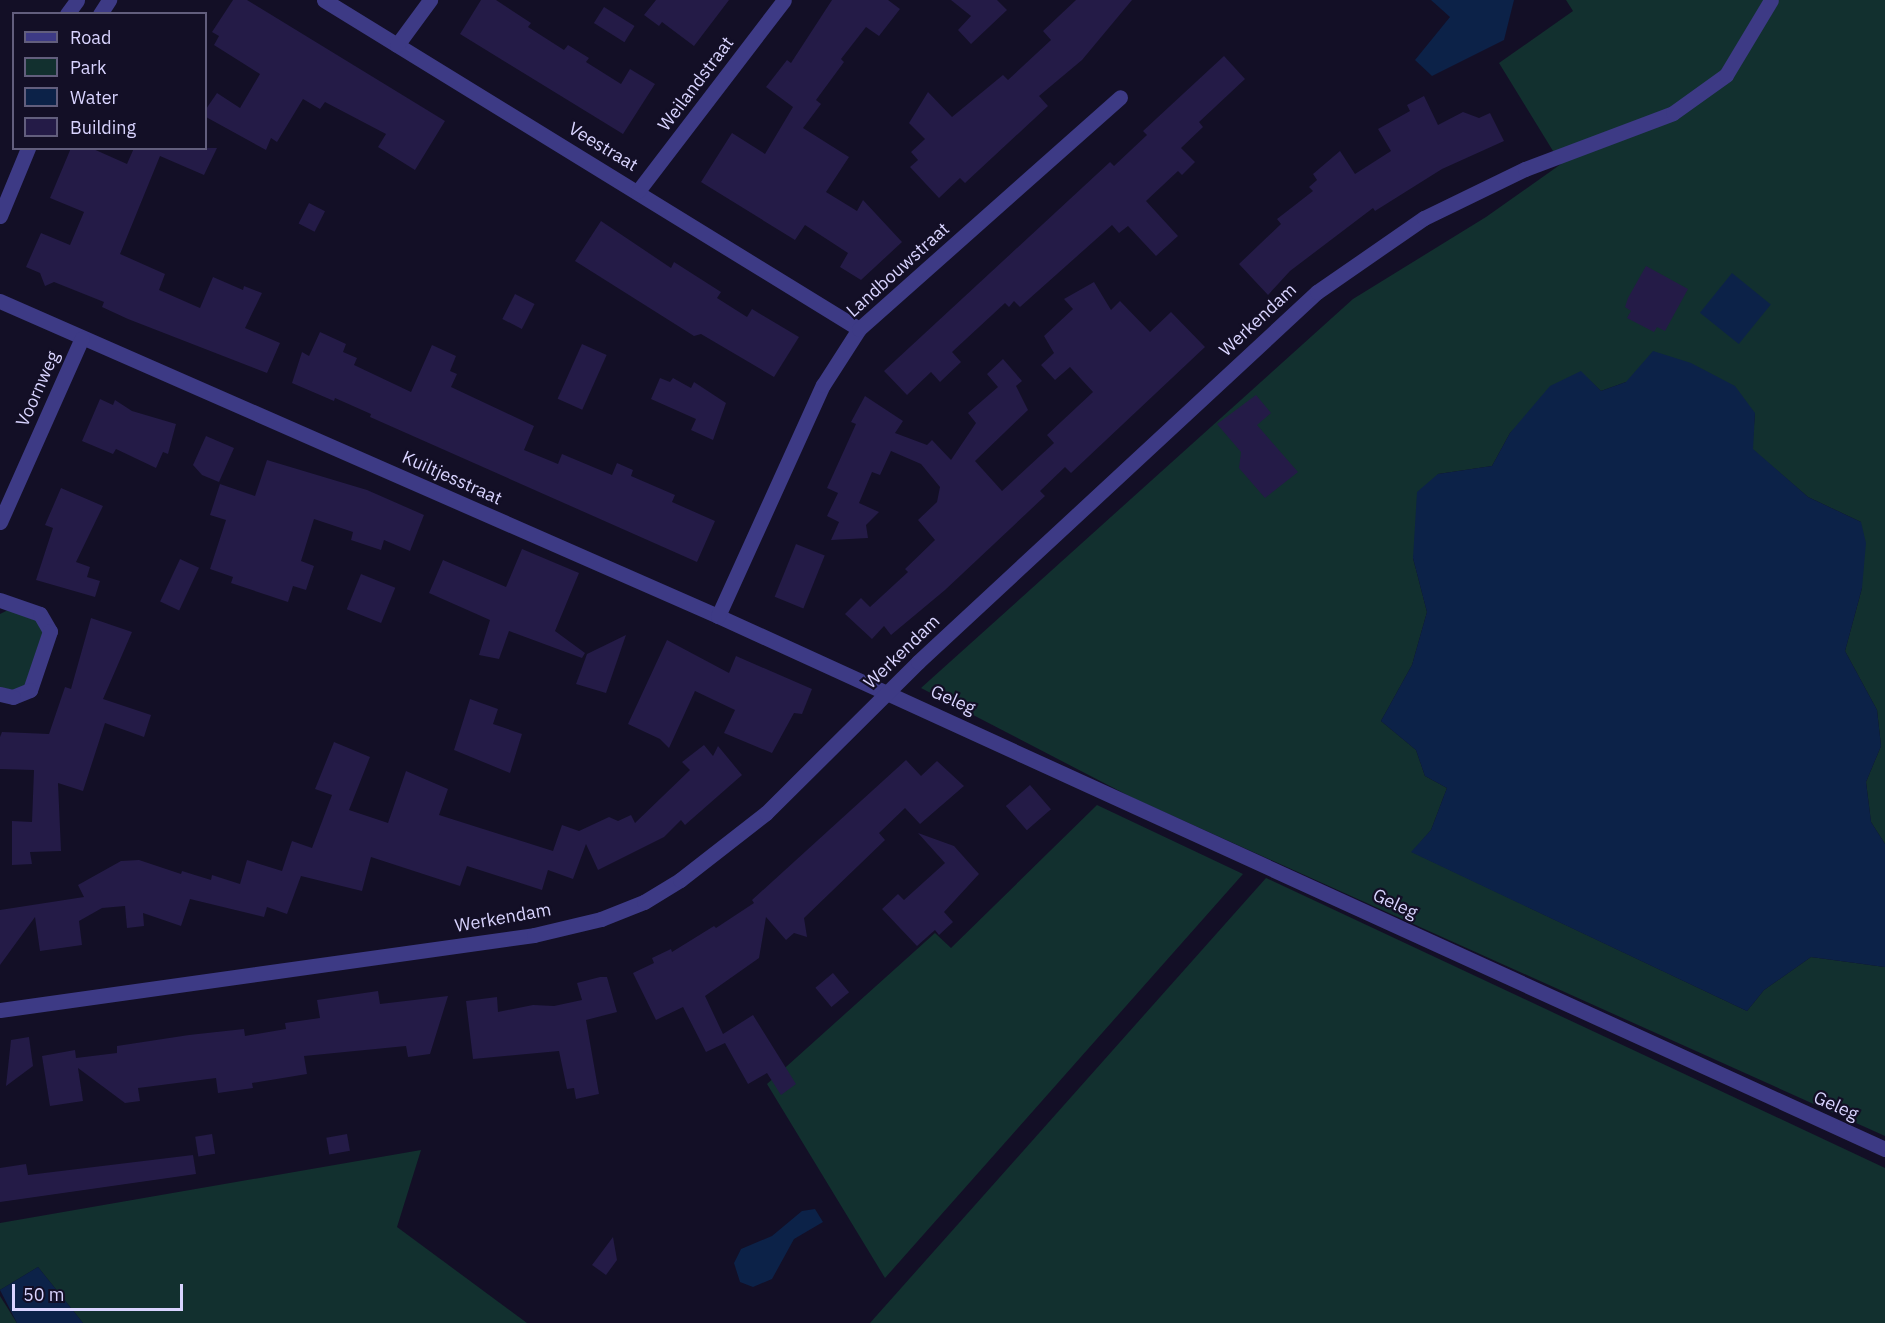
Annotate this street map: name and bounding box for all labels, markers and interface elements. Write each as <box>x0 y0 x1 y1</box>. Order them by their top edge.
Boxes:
legend <box>12 12 207 150</box>
text: Road <box>70 26 111 49</box>
street label: Weilandstraat <box>654 33 738 135</box>
text: Park <box>70 56 106 79</box>
text: Water <box>70 86 118 109</box>
text: Building <box>70 116 136 139</box>
street label: Veestraat <box>564 118 642 176</box>
street label: Landbouwstraat <box>842 218 954 322</box>
street label: Werkendam <box>1215 279 1301 361</box>
street label: Voornweg <box>12 348 64 430</box>
street label: Kuiltjesstraat <box>399 446 505 510</box>
street label: Werkendam <box>859 610 945 694</box>
street label: Geleg <box>927 681 979 719</box>
street label: Geleg <box>1369 884 1421 924</box>
street label: Werkendam <box>453 899 553 937</box>
street label: Geleg <box>1810 1087 1862 1125</box>
scale bar <box>15 1272 186 1310</box>
text: 50 m <box>23 1283 65 1306</box>

